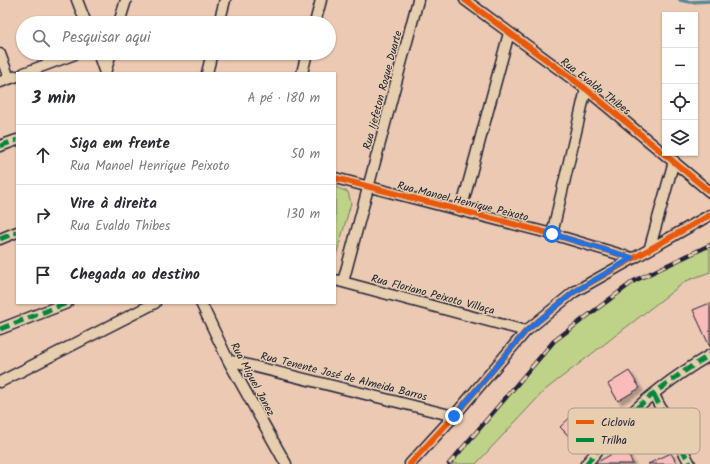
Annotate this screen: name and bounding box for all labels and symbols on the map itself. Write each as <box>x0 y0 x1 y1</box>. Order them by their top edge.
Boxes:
street label: Rua Ijefeton Roque Duarte <box>358 29 408 152</box>
street label: Rua Evaldo Thibes <box>556 54 635 120</box>
street label: Rua Manoel Henrique Peixoto <box>395 177 530 227</box>
route start <box>543 225 561 243</box>
street label: Rua Floriano Peixoto Villaça <box>369 270 497 320</box>
street label: Rua Miguel Janez <box>225 339 279 420</box>
street label: Rua Tenente José de Almeida Barros <box>259 348 429 406</box>
route end <box>445 407 463 425</box>
legend <box>568 408 700 454</box>
text: Ciclovia <box>601 414 635 432</box>
text: Trilha <box>601 432 627 450</box>

